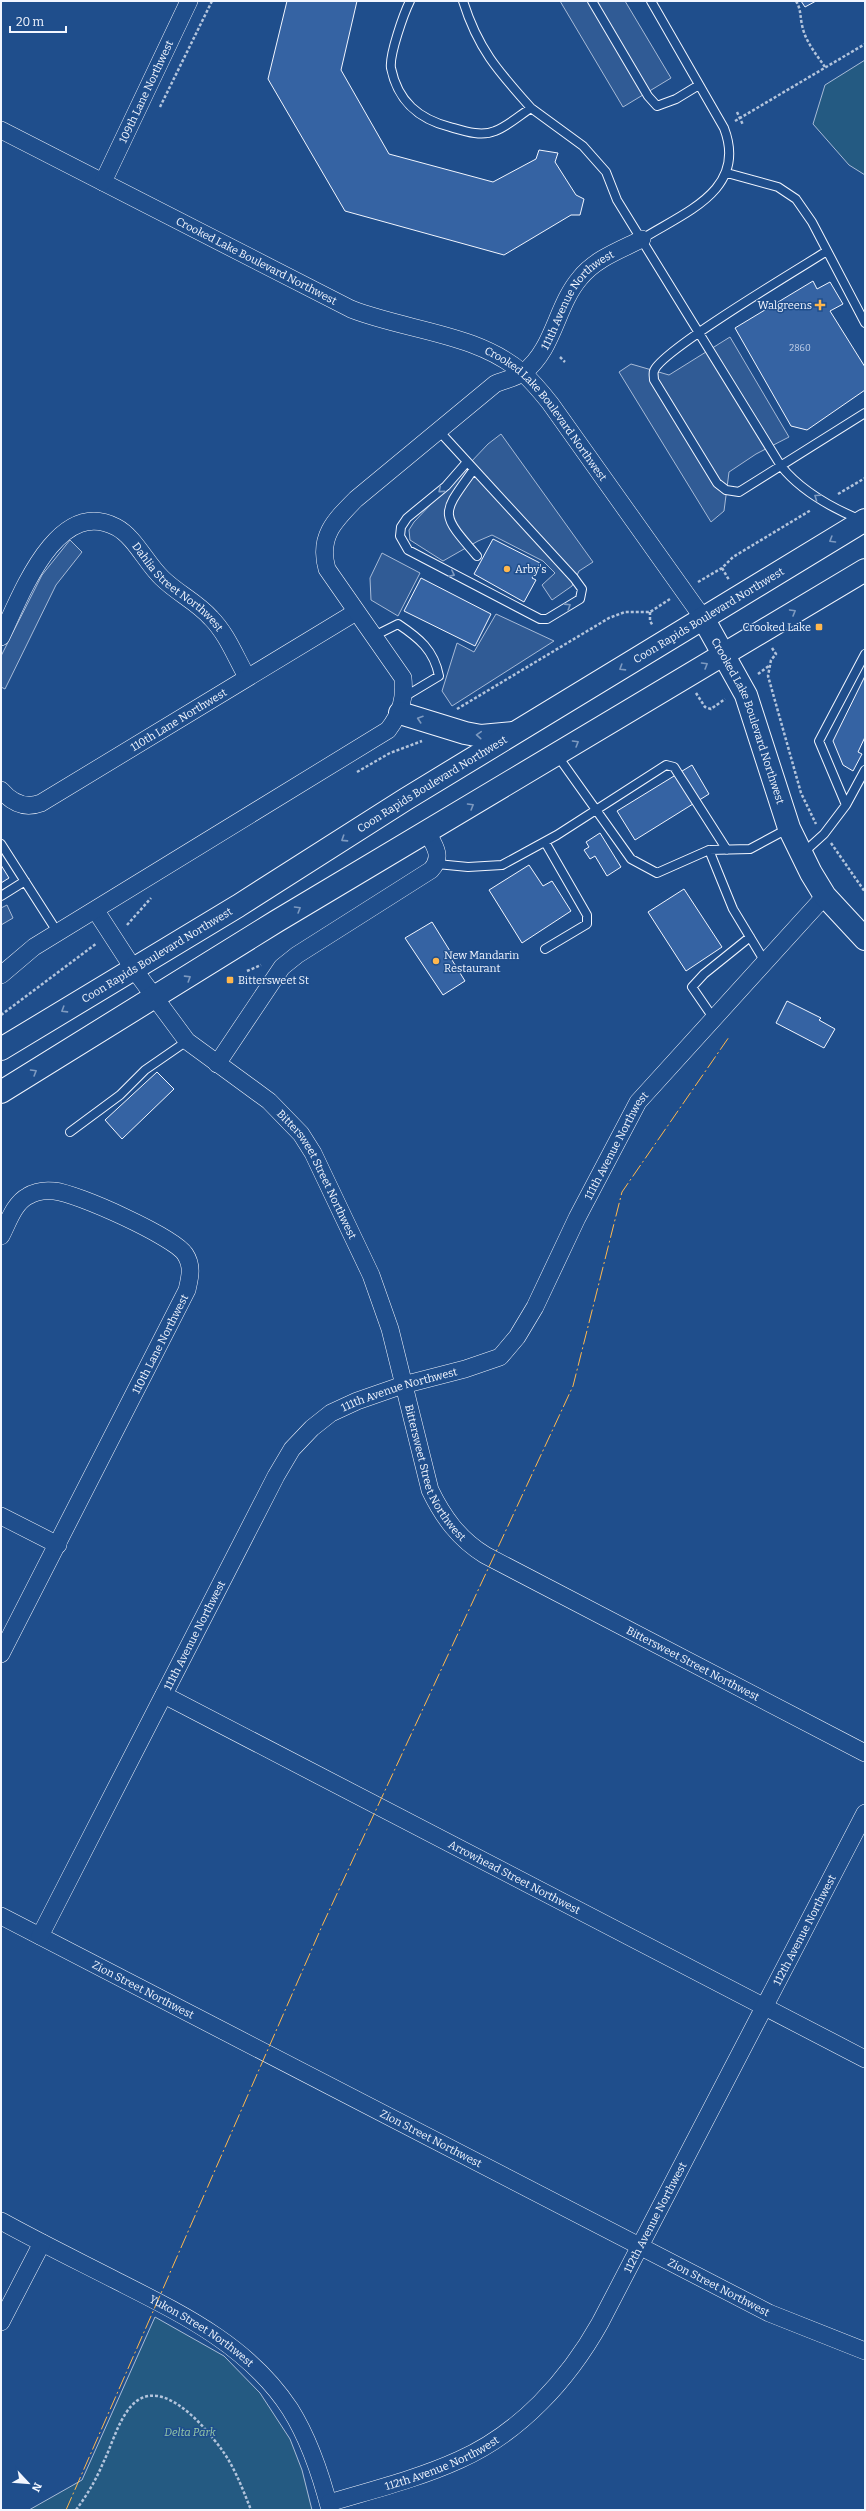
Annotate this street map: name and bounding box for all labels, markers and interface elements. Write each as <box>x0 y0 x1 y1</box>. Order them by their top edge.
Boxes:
scale bar <box>10 8 66 34</box>
text: 20 m <box>16 15 45 29</box>
street label: 109th Lane Northwest <box>116 38 176 145</box>
street label: Crooked Lake Boulevard Northwest <box>174 215 339 308</box>
street label: 111th Avenue Northwest <box>539 248 616 352</box>
place label: Walgreens <box>758 299 812 312</box>
marker: Walgreens <box>815 300 825 310</box>
house number: 2860 <box>789 343 811 353</box>
street label: Crooked Lake Boulevard Northwest <box>482 344 609 484</box>
one-way arrow <box>438 486 445 493</box>
one-way arrow <box>814 494 821 502</box>
one-way arrow <box>829 536 836 543</box>
street label: Dahlia Street Northwest <box>129 540 226 634</box>
place label: Arby's <box>515 563 546 576</box>
marker: Arby's <box>502 564 512 574</box>
street label: Coon Rapids Boulevard Northwest <box>631 565 786 666</box>
one-way arrow <box>448 569 455 577</box>
one-way arrow <box>564 603 571 611</box>
one-way arrow <box>789 609 796 616</box>
place label: Crooked Lake <box>743 621 811 634</box>
marker: Crooked Lake <box>814 622 824 632</box>
street label: Crooked Lake Boulevard Northwest <box>708 636 787 806</box>
one-way arrow <box>701 663 708 670</box>
one-way arrow <box>619 664 626 671</box>
street label: 110th Lane Northwest <box>128 686 229 754</box>
one-way arrow <box>416 715 423 724</box>
one-way arrow <box>476 731 483 740</box>
street label: Coon Rapids Boulevard Northwest <box>355 733 510 835</box>
one-way arrow <box>572 740 579 747</box>
one-way arrow <box>467 803 474 810</box>
one-way arrow <box>341 834 348 842</box>
street label: Coon Rapids Boulevard Northwest <box>79 905 235 1006</box>
one-way arrow <box>294 906 301 913</box>
place label: New Mandarin Restaurant <box>444 949 519 975</box>
marker: New Mandarin Restaurant <box>431 956 441 966</box>
place label: Bittersweet St <box>238 974 309 987</box>
one-way arrow <box>184 975 191 982</box>
marker: Bittersweet St <box>225 975 235 985</box>
one-way arrow <box>61 1006 68 1013</box>
one-way arrow <box>30 1069 37 1076</box>
street label: 111th Avenue Northwest <box>582 1089 651 1202</box>
street label: Bittersweet Street Northwest <box>274 1107 359 1241</box>
street label: 110th Lane Northwest <box>130 1292 191 1396</box>
street label: 111th Avenue Northwest <box>339 1365 459 1414</box>
street label: Bittersweet Street Northwest <box>402 1403 468 1544</box>
street label: 111th Avenue Northwest <box>161 1579 228 1692</box>
street label: Bittersweet Street Northwest <box>624 1624 761 1704</box>
street label: Arrowhead Street Northwest <box>446 1838 582 1917</box>
street label: 112th Avenue Northwest <box>771 1873 839 1988</box>
street label: Zion Street Northwest <box>90 1958 196 2022</box>
street label: Zion Street Northwest <box>378 2107 484 2170</box>
street label: 112th Avenue Northwest <box>621 2160 689 2275</box>
street label: Zion Street Northwest <box>665 2256 772 2319</box>
street label: Yukon Street Northwest <box>147 2293 256 2370</box>
park label: Delta Park <box>164 2426 217 2439</box>
street label: 112th Avenue Northwest <box>383 2433 502 2493</box>
north arrow <box>8 2463 48 2503</box>
text: N <box>29 2480 44 2494</box>

